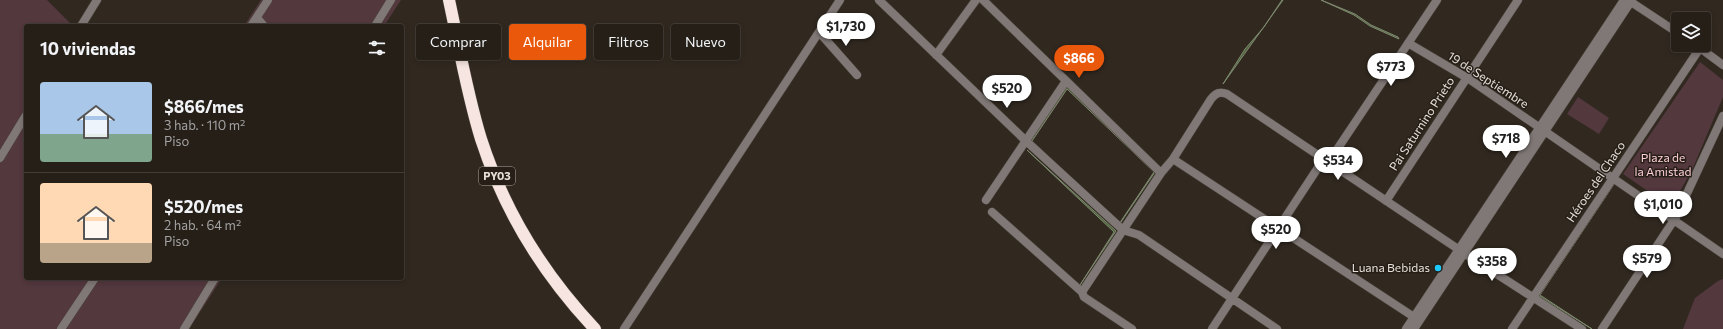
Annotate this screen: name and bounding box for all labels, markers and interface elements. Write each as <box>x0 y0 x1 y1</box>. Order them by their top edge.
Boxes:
map controls <box>1671 12 1711 52</box>
button: layers <box>1671 12 1711 52</box>
pin: $1,730 <box>813 13 879 47</box>
text: $1,730 <box>826 18 866 34</box>
chip: Comprar <box>416 24 501 60</box>
chip: Alquilar <box>509 24 586 60</box>
chip: Filtros <box>594 24 663 60</box>
chip: Nuevo <box>671 24 740 60</box>
icon: filters <box>366 37 388 59</box>
text: 10 viviendas <box>40 38 136 59</box>
pin: $866 <box>1055 45 1103 79</box>
street label: 19 de Septiembre <box>1446 48 1532 110</box>
text: $866 <box>1063 50 1095 66</box>
pin: $773 <box>1367 53 1415 87</box>
text: $773 <box>1376 58 1406 74</box>
street label: Pai Saturnino Prieto <box>1386 74 1457 173</box>
pin: $520 <box>983 75 1031 109</box>
text: $520 <box>991 80 1023 96</box>
text: $866/mes <box>164 96 244 117</box>
icon: home <box>72 98 120 146</box>
text: 3 hab. · 110 m² <box>164 117 245 133</box>
pin: $718 <box>1482 125 1530 159</box>
text: $718 <box>1492 130 1520 146</box>
text: Piso <box>164 133 189 149</box>
street label: Héroes del Chaco <box>1563 138 1627 224</box>
pin: $534 <box>1314 147 1362 181</box>
park label: Plaza de la Amistad <box>1634 150 1692 178</box>
text: $534 <box>1323 152 1353 168</box>
road number: PY03 <box>479 167 515 185</box>
pin: $1,010 <box>1630 191 1696 225</box>
text: $520/mes <box>164 196 243 217</box>
text: $1,010 <box>1643 196 1683 212</box>
icon: home <box>72 199 120 247</box>
pin: $520 <box>1252 216 1300 250</box>
text: 2 hab. · 64 m² <box>164 217 241 233</box>
text: $520 <box>1260 221 1292 237</box>
text: Piso <box>164 233 189 249</box>
pin: $579 <box>1623 245 1671 279</box>
pin: $358 <box>1468 248 1516 282</box>
text: $579 <box>1632 250 1662 266</box>
text: $358 <box>1477 253 1507 269</box>
place label: Luana Bebidas <box>1352 260 1430 274</box>
marker: Luana Bebidas <box>1433 263 1443 273</box>

